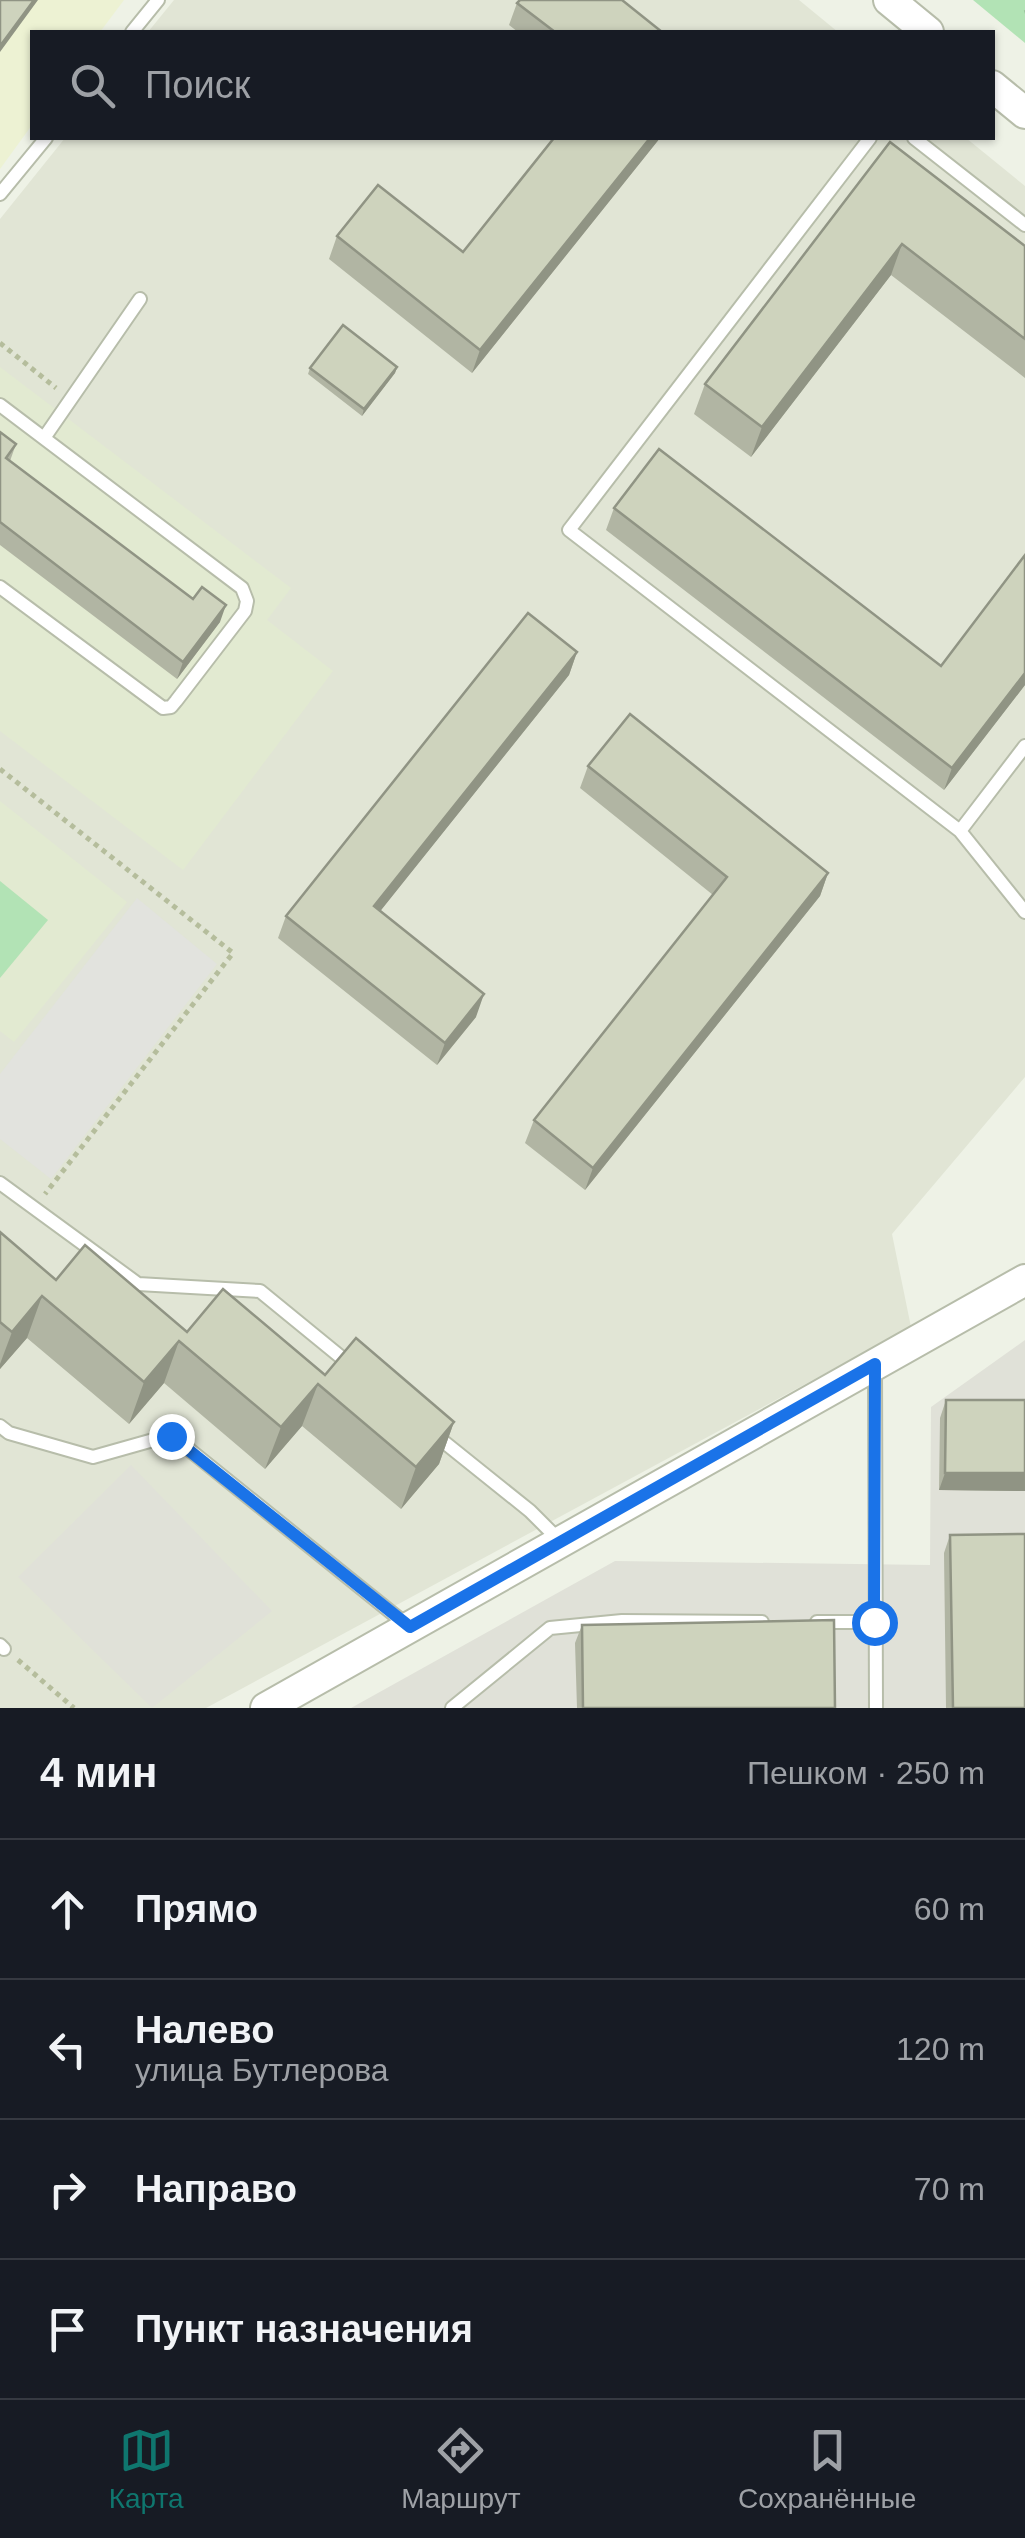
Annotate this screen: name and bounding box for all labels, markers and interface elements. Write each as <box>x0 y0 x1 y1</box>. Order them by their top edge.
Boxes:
search box <box>30 30 995 140</box>
icon: search <box>65 58 120 113</box>
text: Поиск <box>145 64 250 106</box>
route end <box>149 1414 195 1460</box>
route start <box>852 1600 898 1646</box>
text: 4 мин <box>40 1749 157 1796</box>
text: Пешком · 250 m <box>747 1755 985 1791</box>
icon: ahead <box>40 1882 95 1937</box>
text: Прямо <box>135 1888 258 1930</box>
text: 60 m <box>914 1891 985 1927</box>
text: Налево <box>135 2009 274 2051</box>
icon: left <box>40 2022 95 2077</box>
text: 120 m <box>896 2031 985 2067</box>
text: улица Бутлерова <box>135 2052 389 2088</box>
icon: right <box>40 2162 95 2217</box>
text: Направо <box>135 2168 297 2210</box>
text: 70 m <box>914 2171 985 2207</box>
icon: arrive <box>40 2302 95 2357</box>
text: Пункт назначения <box>135 2308 473 2350</box>
tab: Карта <box>109 2423 184 2515</box>
tab: Маршрут <box>401 2423 520 2515</box>
tab: Сохранённые <box>738 2423 916 2515</box>

